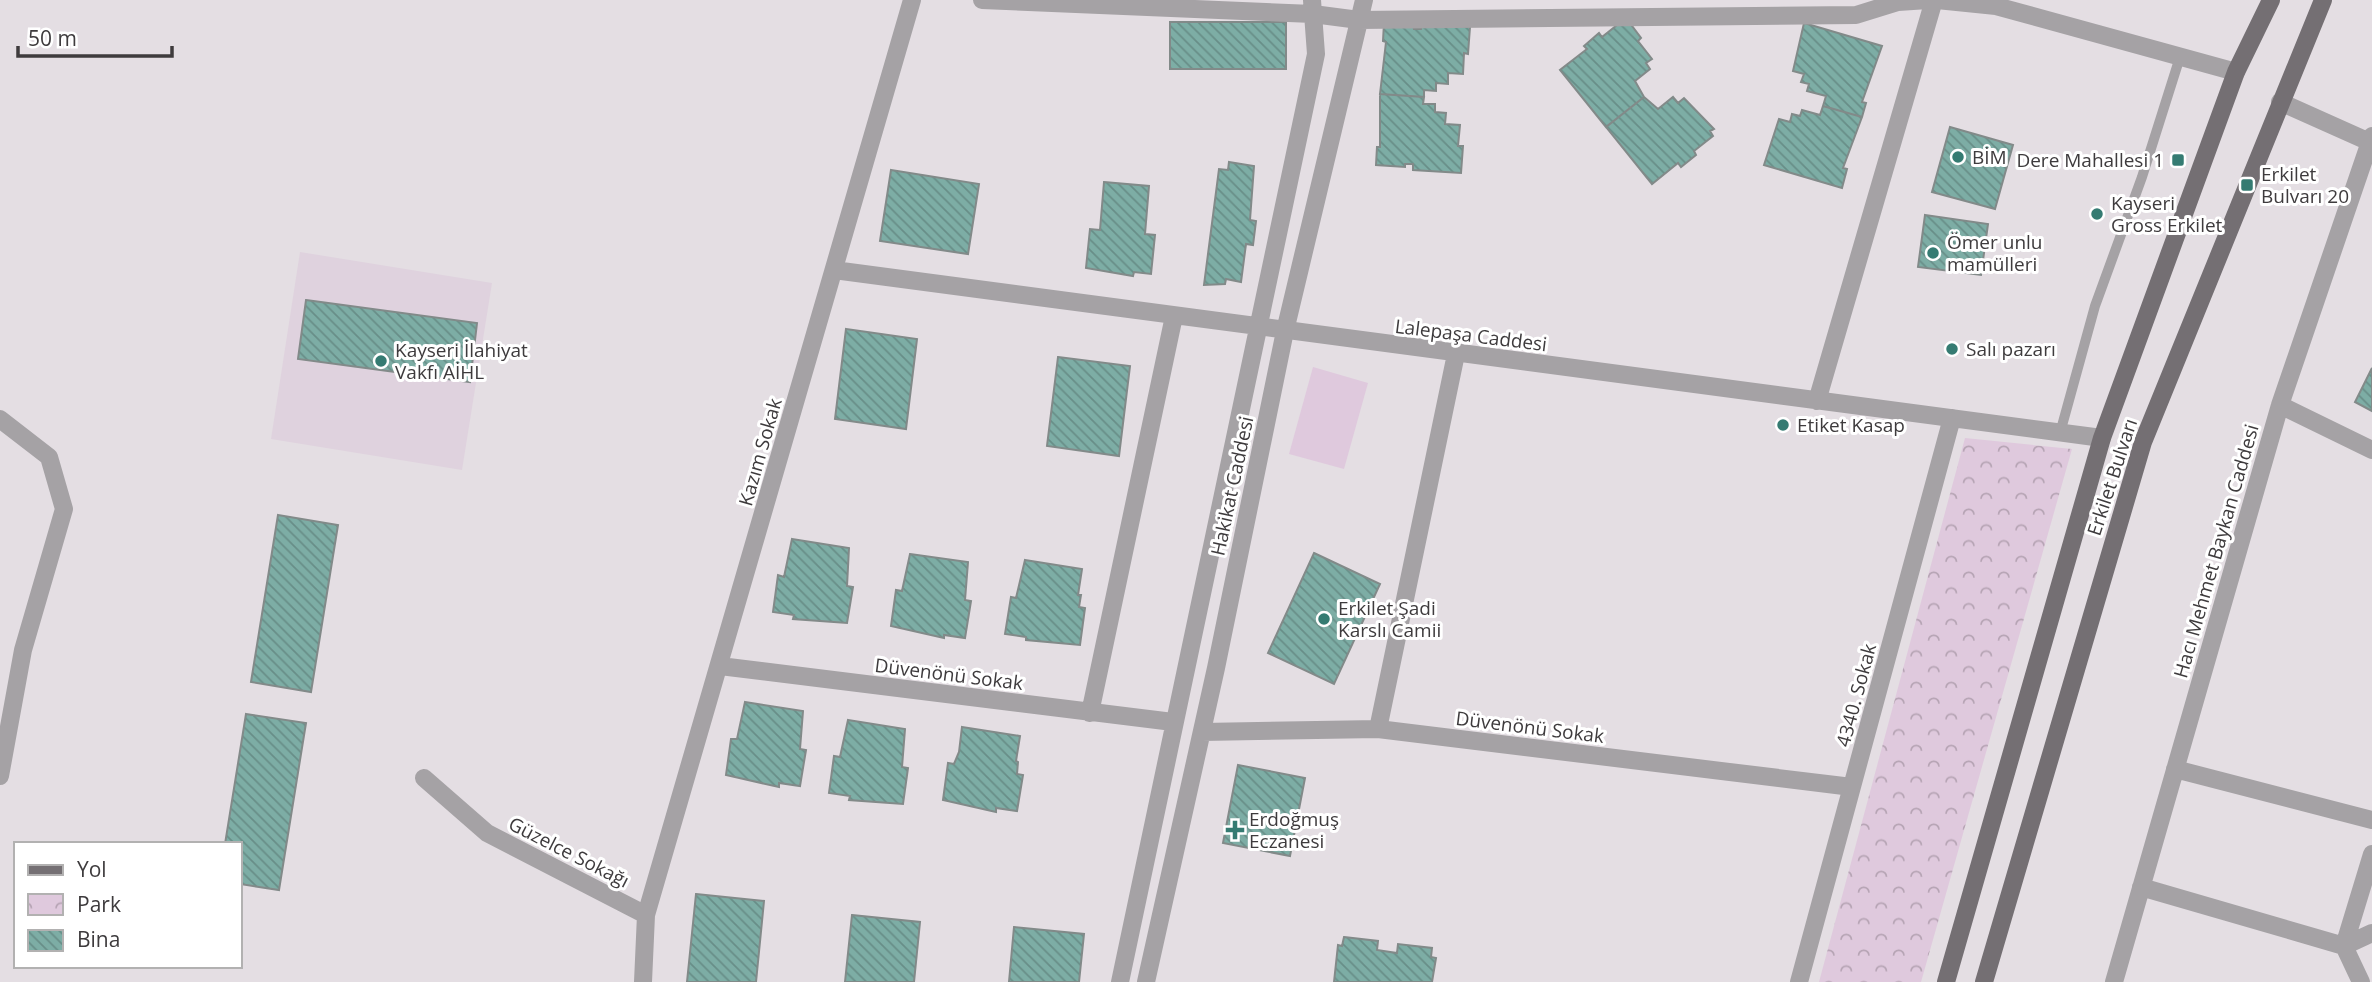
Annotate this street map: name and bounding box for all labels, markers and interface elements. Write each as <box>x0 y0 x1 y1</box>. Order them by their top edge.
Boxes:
scale bar <box>18 14 172 58</box>
text: 50 m <box>28 24 77 52</box>
place label: BİM <box>1972 144 2007 170</box>
place label: Dere Mahallesi 1 <box>2016 147 2164 173</box>
marker: BİM <box>1950 149 1966 165</box>
marker: Dere Mahallesi 1 <box>2170 152 2186 168</box>
place label: Erkilet Bulvarı 20 <box>2261 161 2349 209</box>
marker: Erkilet Bulvarı 20 <box>2239 177 2255 193</box>
place label: Kayseri Gross Erkilet <box>2111 190 2223 238</box>
marker: Kayseri Gross Erkilet <box>2089 206 2105 222</box>
place label: Ömer unlu mamülleri <box>1947 229 2043 277</box>
marker: Ömer unlu mamülleri <box>1925 245 1941 261</box>
street label: Lalepaşa Caddesi <box>1394 313 1548 357</box>
place label: Salı pazarı <box>1966 336 2056 362</box>
place label: Kayseri İlahiyat Vakfı AİHL <box>395 337 528 385</box>
marker: Salı pazarı <box>1944 341 1960 357</box>
marker: Kayseri İlahiyat Vakfı AİHL <box>373 353 389 369</box>
street label: Kazım Sokak <box>732 395 788 509</box>
place label: Etiket Kasap <box>1797 412 1905 438</box>
street label: Hakikat Caddesi <box>1205 414 1259 558</box>
street label: Erkilet Bulvarı <box>2081 415 2143 539</box>
marker: Etiket Kasap <box>1775 417 1791 433</box>
street label: Hacı Mehmet Baykan Caddesi <box>2167 421 2265 681</box>
place label: Erkilet Şadi Karslı Camii <box>1338 595 1441 643</box>
marker: Erkilet Şadi Karslı Camii <box>1316 611 1332 627</box>
street label: 4340. Sokak <box>1830 641 1882 749</box>
street label: Düvenönü Sokak <box>873 652 1025 696</box>
street label: Düvenönü Sokak <box>1454 705 1606 749</box>
place label: Erdoğmuş Eczanesi <box>1249 806 1339 854</box>
street label: Güzelce Sokağı <box>504 810 634 894</box>
marker: Erdoğmuş Eczanesi <box>1227 822 1243 838</box>
legend <box>14 842 242 968</box>
text: Yol <box>77 855 107 883</box>
text: Park <box>77 890 121 918</box>
text: Bina <box>77 925 120 953</box>

